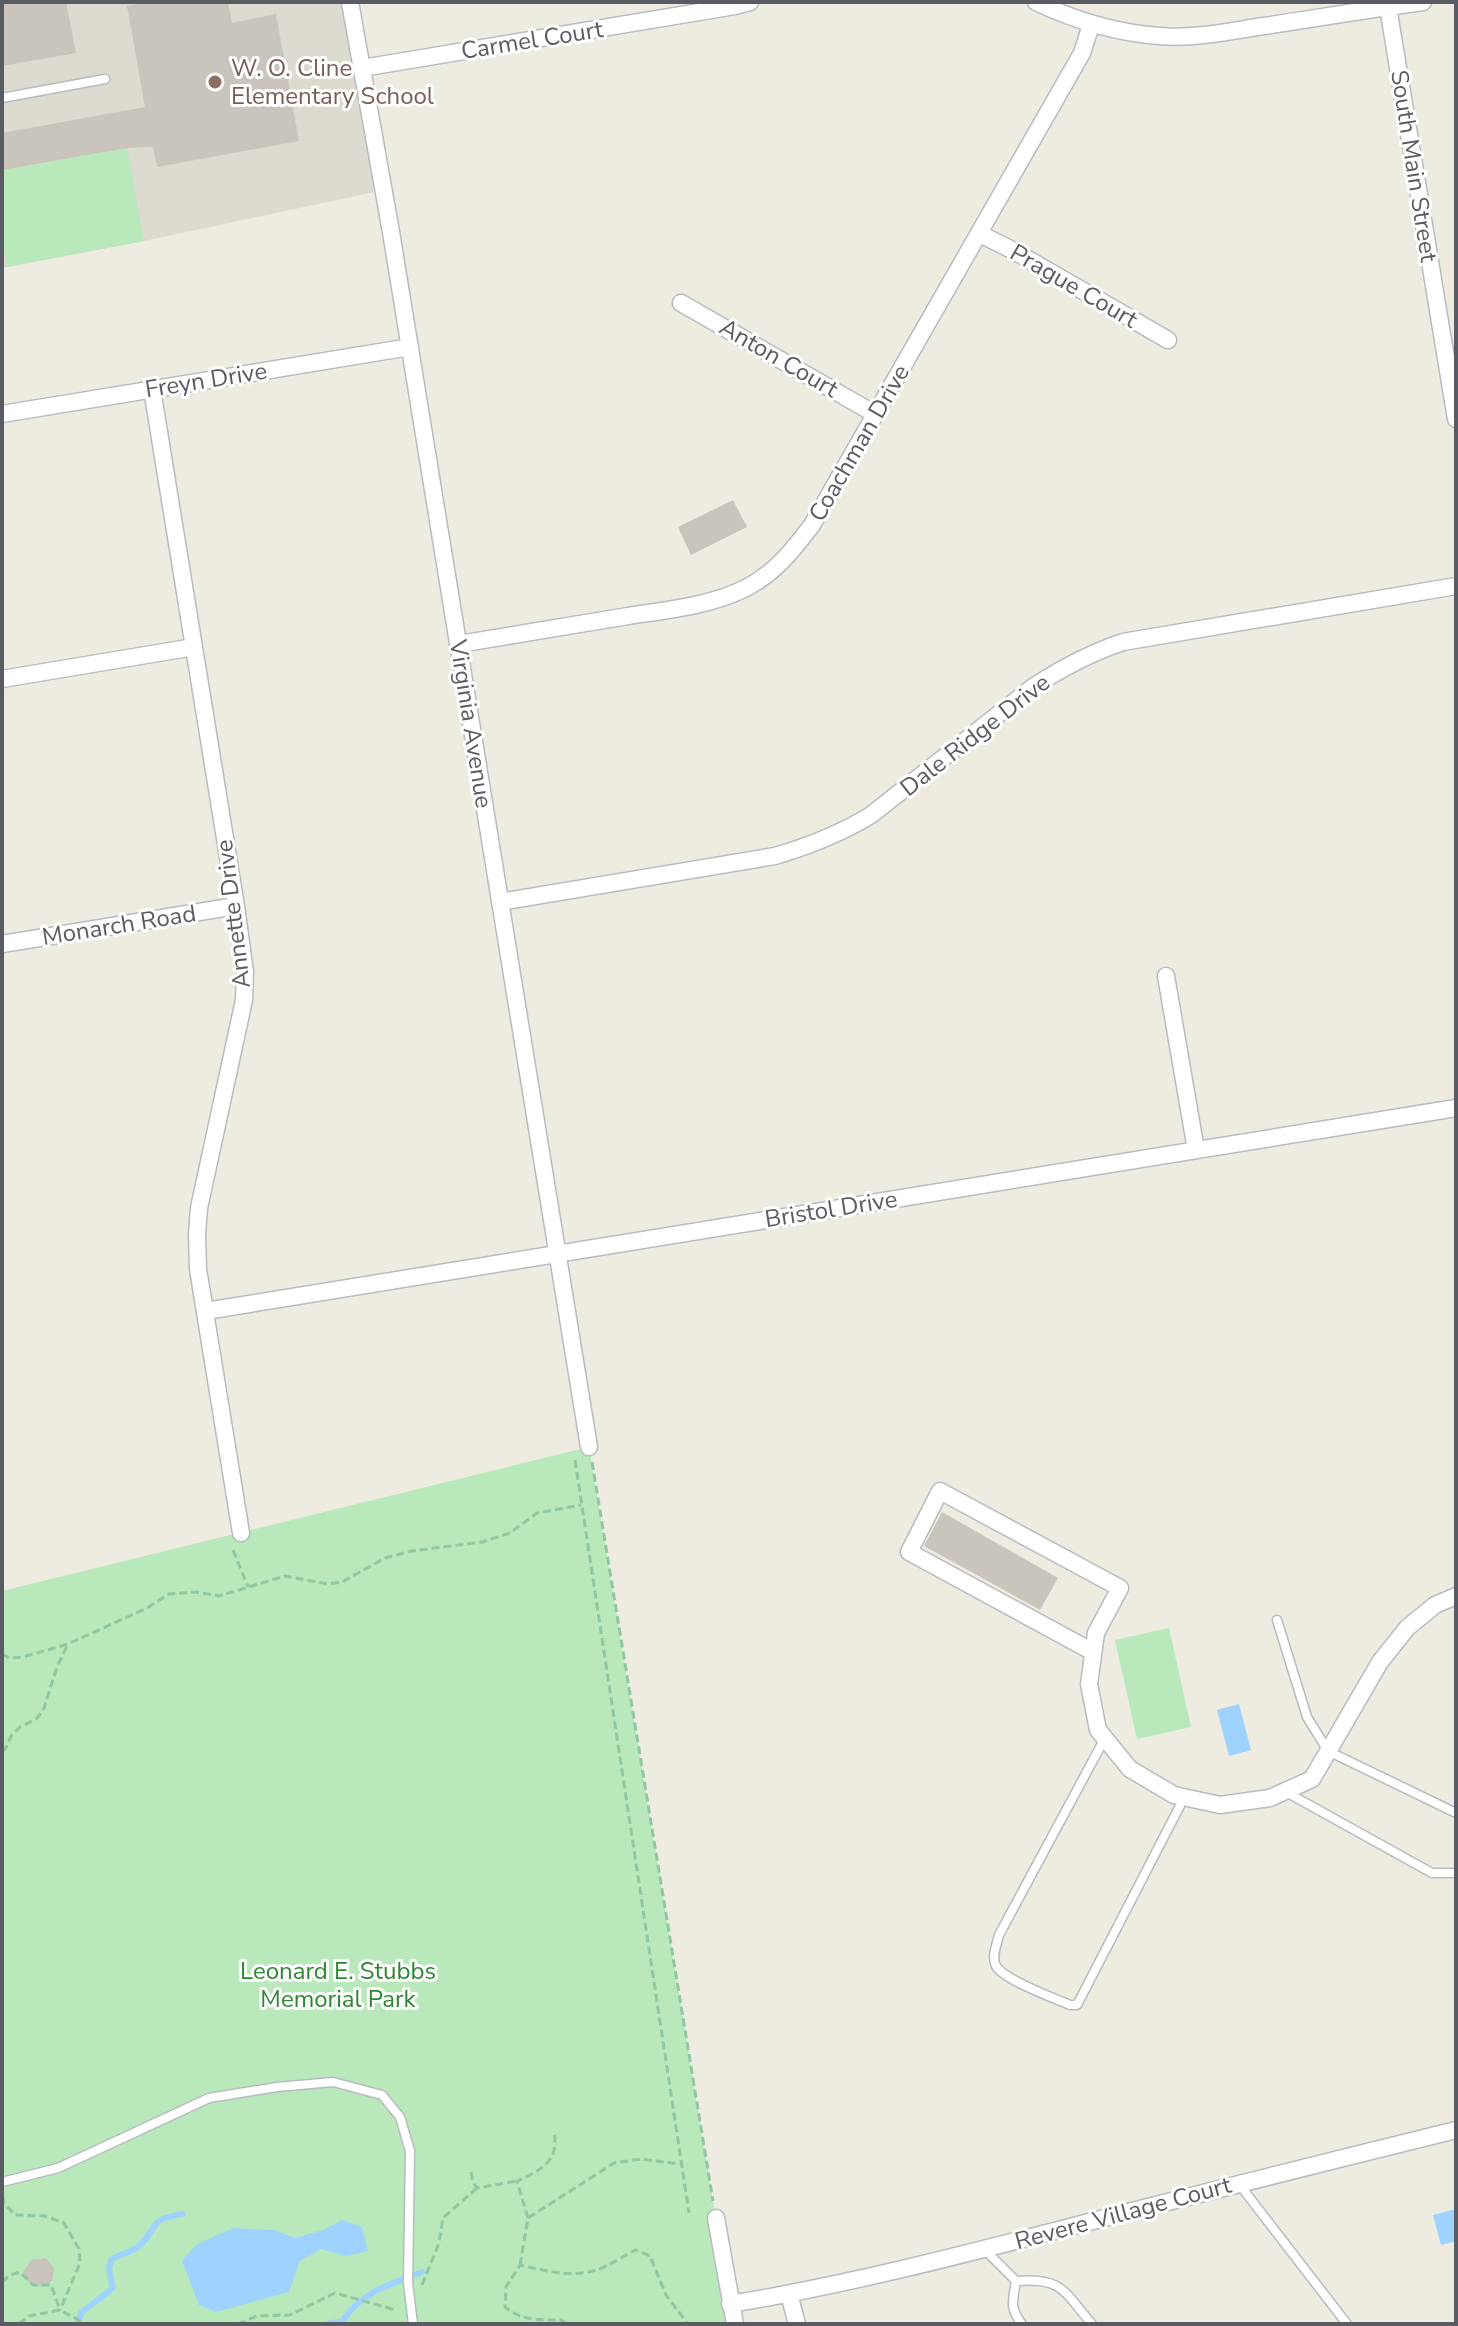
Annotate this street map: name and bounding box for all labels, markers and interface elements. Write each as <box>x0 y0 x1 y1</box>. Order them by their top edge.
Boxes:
street label: Carmel Court <box>459 13 606 67</box>
place label: W. O. Cline Elementary School <box>231 52 434 112</box>
street label: South Main Street <box>1383 68 1445 265</box>
marker: W. O. Cline Elementary School <box>206 73 224 91</box>
street label: Prague Court <box>1004 237 1144 336</box>
street label: Anton Court <box>714 311 845 405</box>
street label: Freyn Drive <box>143 355 269 405</box>
street label: Coachman Drive <box>801 359 917 527</box>
street label: Virginia Avenue <box>442 637 500 810</box>
street label: Dale Ridge Drive <box>893 666 1057 804</box>
street label: Annette Drive <box>208 838 258 990</box>
street label: Monarch Road <box>40 897 198 953</box>
street label: Bristol Drive <box>763 1183 899 1235</box>
park label: Leonard E. Stubbs Memorial Park <box>240 1955 436 2015</box>
street label: Revere Village Court <box>1011 2169 1235 2257</box>

